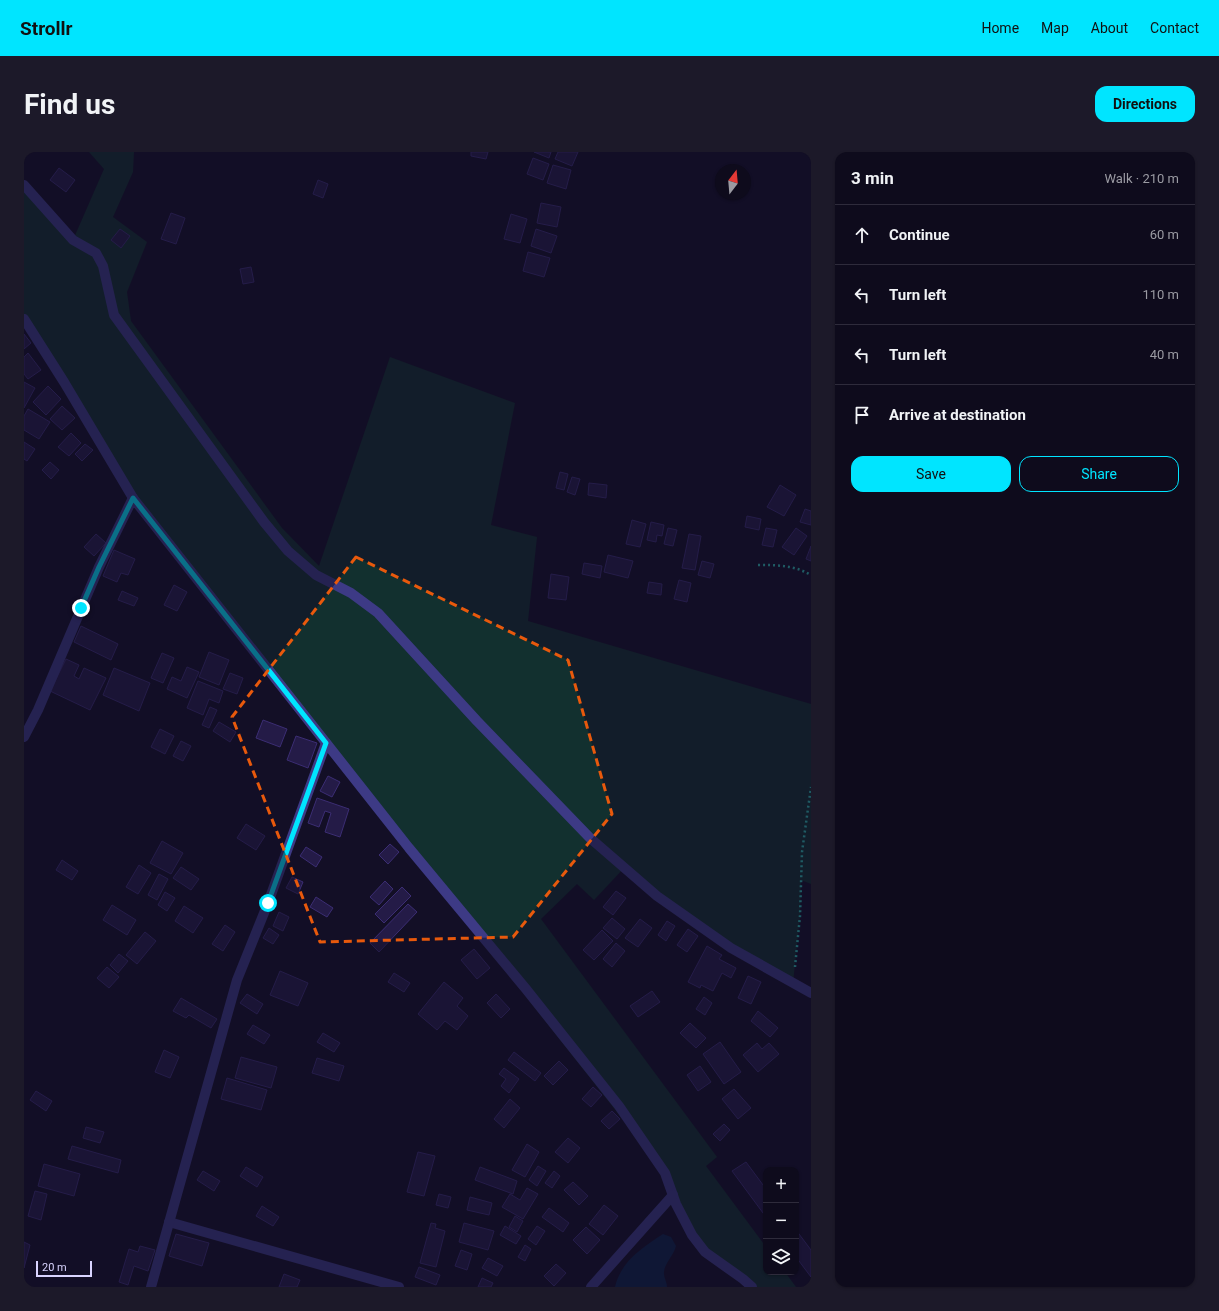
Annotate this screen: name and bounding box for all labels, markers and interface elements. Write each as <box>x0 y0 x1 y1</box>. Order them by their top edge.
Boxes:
text: Strollr <box>20 17 73 40</box>
text: Home <box>981 20 1019 36</box>
text: Map <box>1041 20 1069 36</box>
text: About <box>1091 20 1128 36</box>
text: Contact <box>1150 20 1199 36</box>
button: Directions <box>1095 86 1195 122</box>
text: Find us <box>24 88 115 121</box>
north arrow <box>715 164 751 200</box>
text: 3 min <box>851 168 894 188</box>
text: Walk · 210 m <box>1104 171 1179 186</box>
icon: ahead <box>851 224 873 246</box>
text: Continue <box>889 226 950 244</box>
text: 60 m <box>1150 227 1179 242</box>
icon: left <box>851 284 873 306</box>
text: Turn left <box>889 286 946 304</box>
text: 110 m <box>1142 287 1179 302</box>
icon: left <box>851 344 873 366</box>
text: Turn left <box>889 346 946 364</box>
text: 40 m <box>1150 347 1179 362</box>
icon: arrive <box>851 404 873 426</box>
text: Arrive at destination <box>889 406 1026 424</box>
button: Save <box>851 456 1011 492</box>
button: Share <box>1019 456 1179 492</box>
route end <box>72 599 90 617</box>
route start <box>259 894 277 912</box>
map controls <box>763 1167 799 1275</box>
button: + <box>763 1167 799 1203</box>
button: − <box>763 1203 799 1239</box>
button: layers <box>763 1239 799 1275</box>
scale bar <box>36 1259 92 1278</box>
text: 20 m <box>42 1261 67 1274</box>

